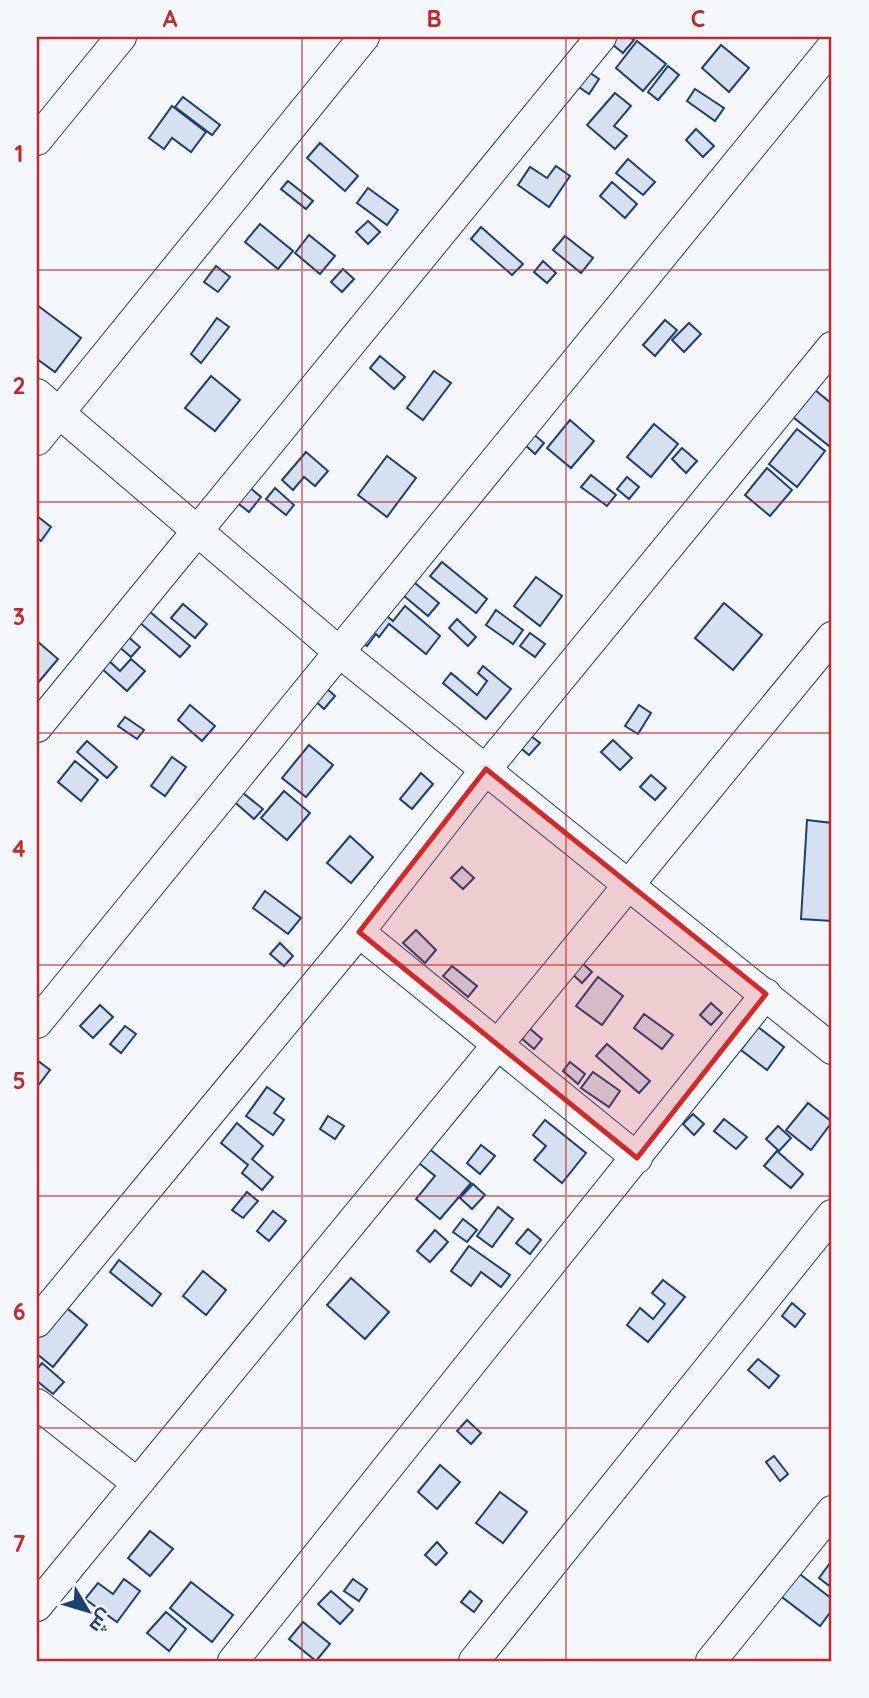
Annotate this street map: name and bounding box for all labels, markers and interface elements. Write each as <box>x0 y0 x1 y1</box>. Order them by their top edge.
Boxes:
text: A <box>163 4 178 33</box>
text: B <box>426 4 442 33</box>
text: C <box>691 4 705 33</box>
text: 1 <box>15 139 23 168</box>
text: 2 <box>12 371 26 400</box>
text: 3 <box>13 602 25 631</box>
text: 4 <box>12 834 26 863</box>
text: 5 <box>12 1066 26 1095</box>
text: 6 <box>13 1297 25 1326</box>
text: 7 <box>13 1529 26 1558</box>
north arrow <box>52 1576 122 1646</box>
text: ش <box>84 1604 118 1638</box>

